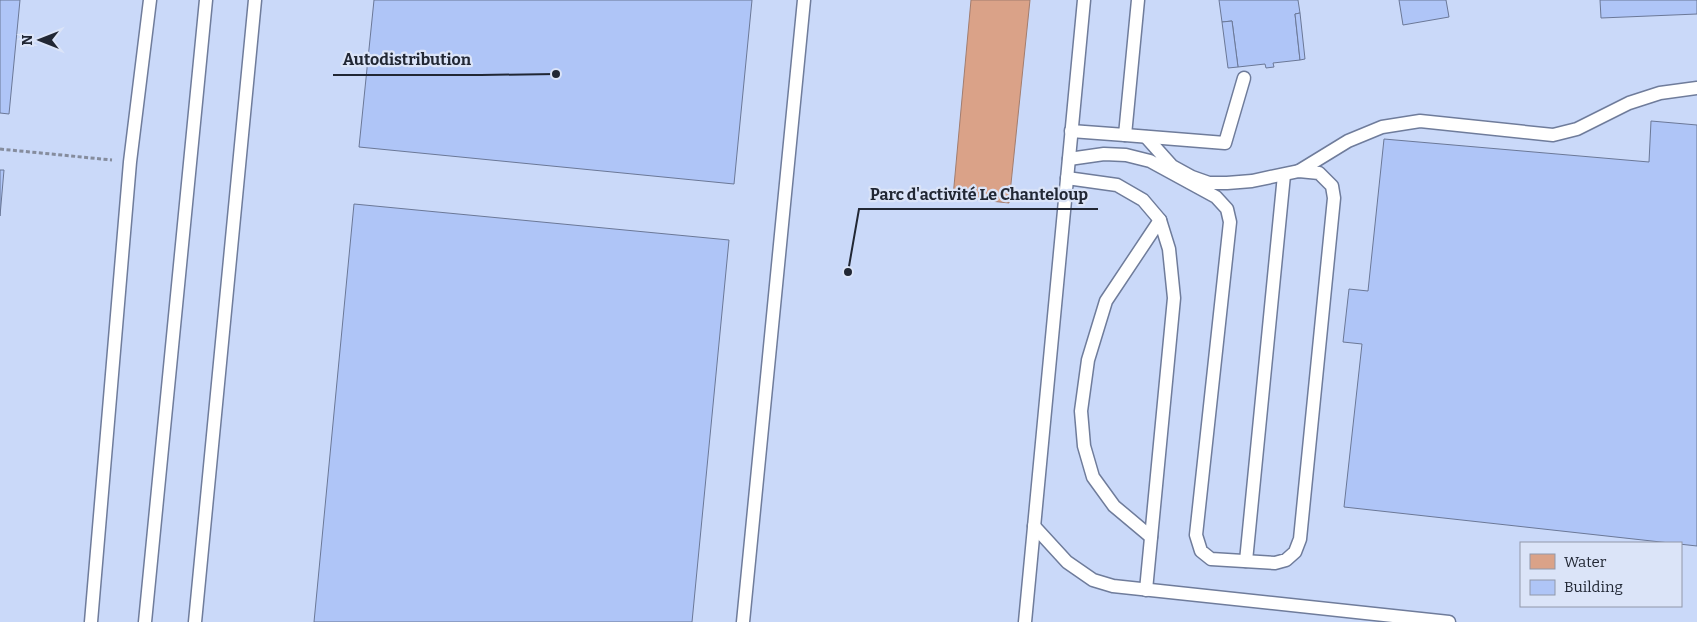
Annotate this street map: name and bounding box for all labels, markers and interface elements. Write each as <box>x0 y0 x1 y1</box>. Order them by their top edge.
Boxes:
north arrow <box>15 15 65 65</box>
text: N <box>19 34 36 45</box>
callout: Autodistribution <box>333 44 481 75</box>
text: Autodistribution <box>343 50 472 69</box>
callout: Parc d'activité Le Chanteloup <box>859 178 1098 209</box>
text: Parc d'activité Le Chanteloup <box>870 185 1088 204</box>
legend <box>1520 542 1682 607</box>
text: Water <box>1564 553 1607 571</box>
text: Building <box>1564 578 1623 596</box>

